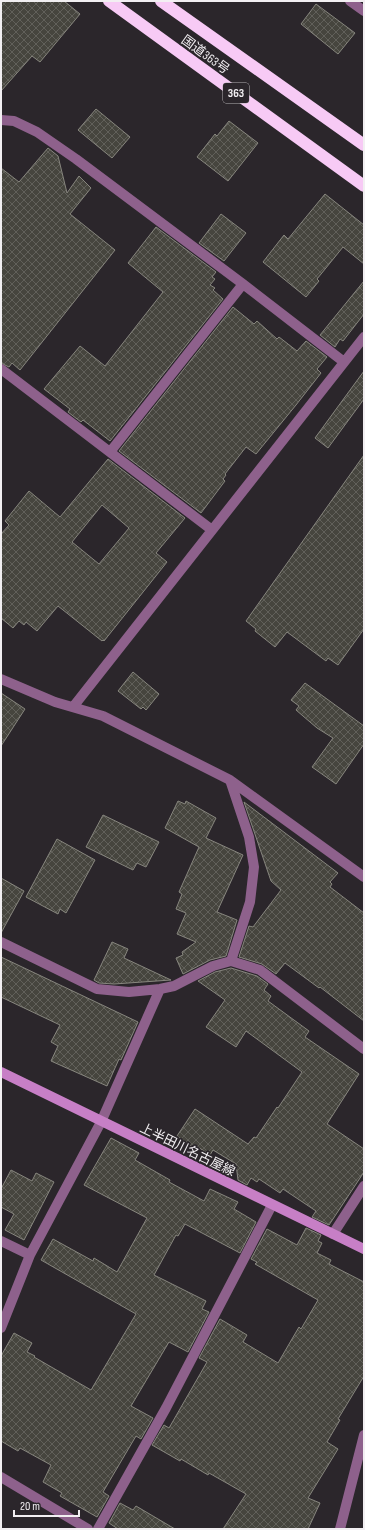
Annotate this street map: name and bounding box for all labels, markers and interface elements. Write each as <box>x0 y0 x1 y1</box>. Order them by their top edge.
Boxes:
street label: 国道363号 <box>178 32 233 78</box>
road number: 363 <box>223 83 249 103</box>
street label: 上半田川名古屋線 <box>137 1120 238 1180</box>
scale bar <box>14 1492 79 1518</box>
text: 20 m <box>20 1499 40 1514</box>

